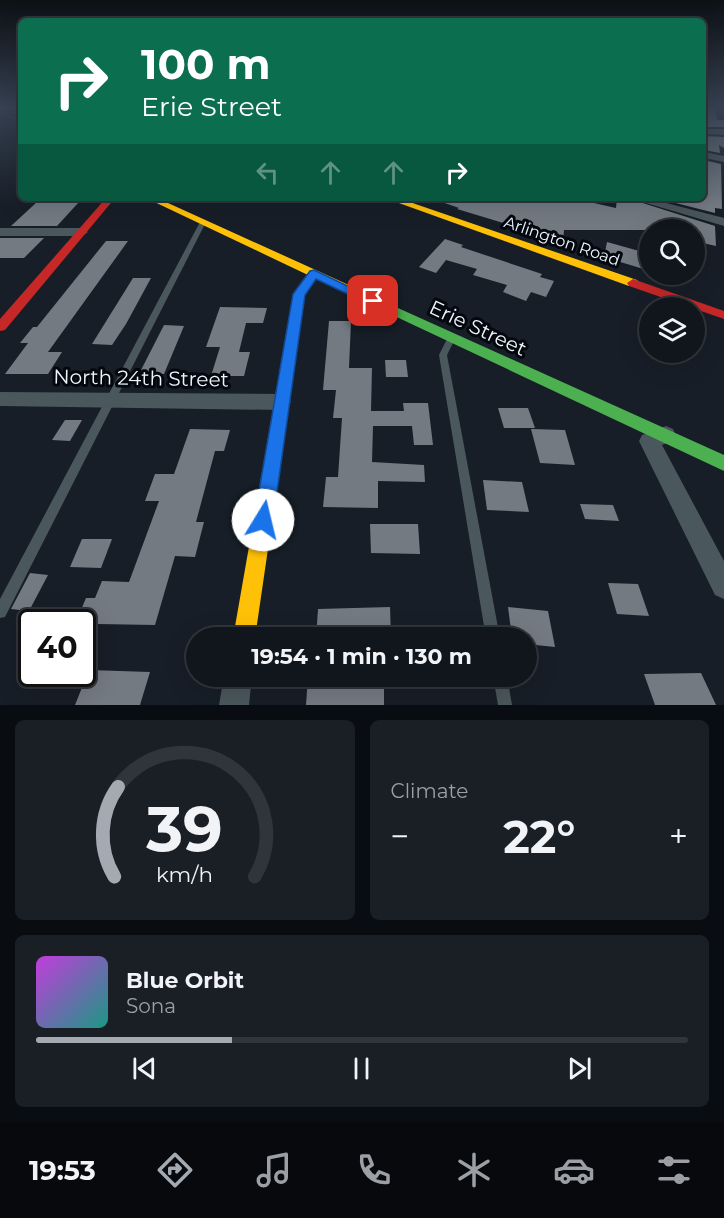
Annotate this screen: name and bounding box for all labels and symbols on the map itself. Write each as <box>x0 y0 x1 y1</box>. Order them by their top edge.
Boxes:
street label: Arlington Road <box>502 212 622 270</box>
pin <box>347 275 398 326</box>
street label: Erie Street <box>426 295 530 361</box>
street label: North 24th Street <box>53 364 229 392</box>
position arrow <box>231 488 295 552</box>
speed limit sign: 40 <box>18 609 96 687</box>

